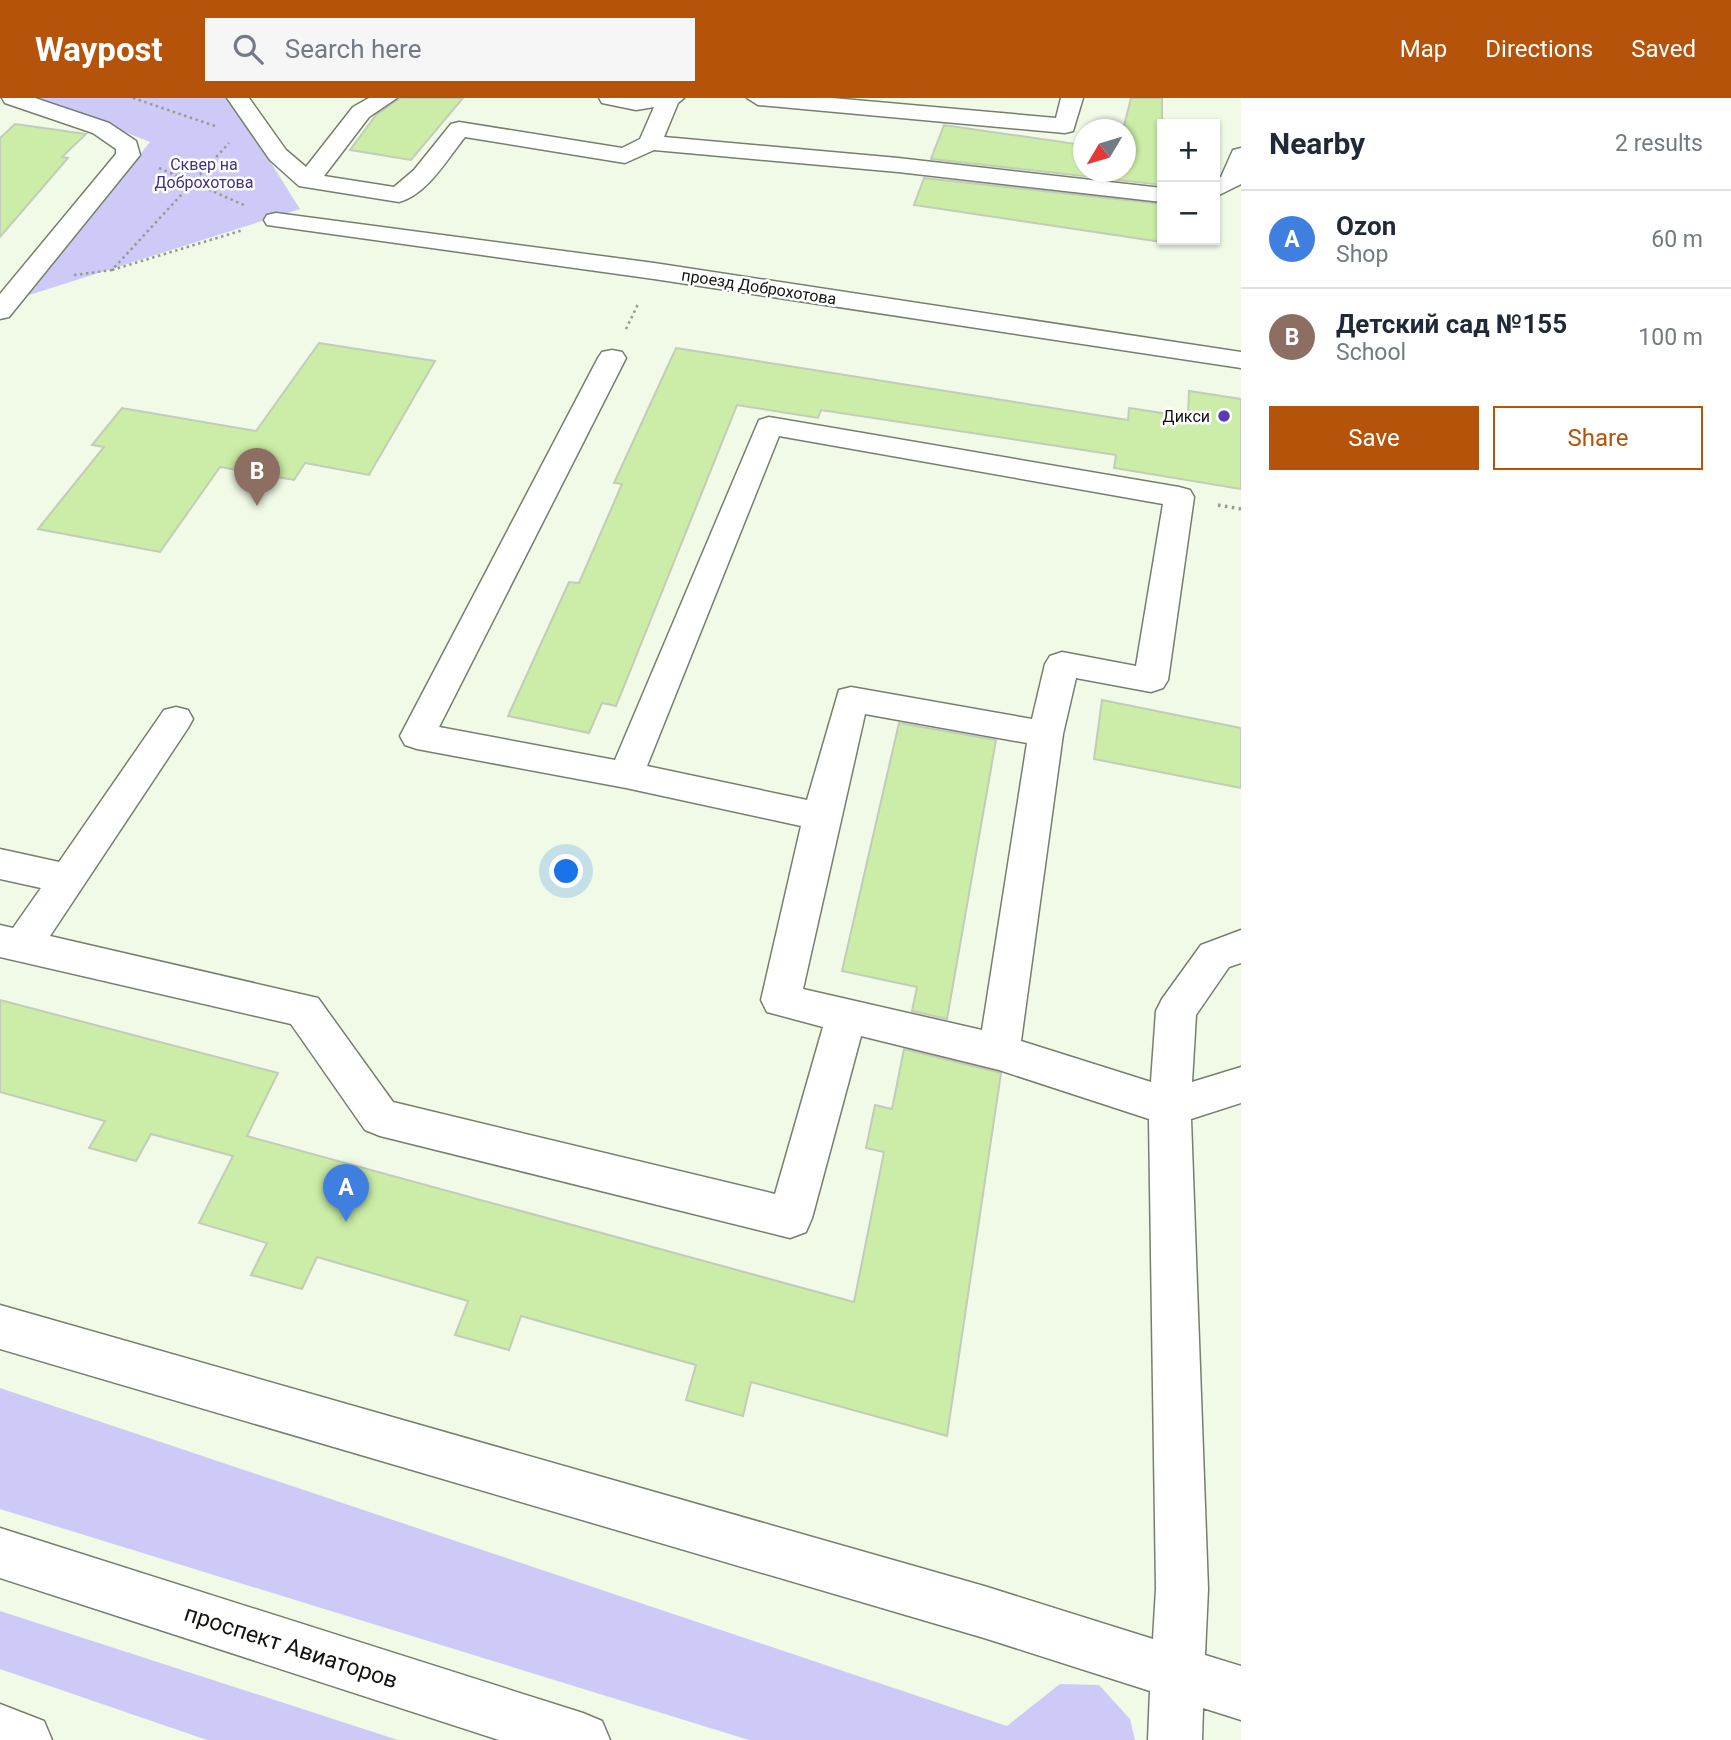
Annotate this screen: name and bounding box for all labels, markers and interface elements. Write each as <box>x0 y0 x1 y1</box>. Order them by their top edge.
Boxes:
search box <box>205 18 695 81</box>
text: Waypost <box>35 30 163 69</box>
icon: search <box>229 30 267 68</box>
text: Search here <box>285 34 421 64</box>
text: Map <box>1400 35 1447 63</box>
text: Directions <box>1485 35 1593 63</box>
text: Saved <box>1631 35 1696 63</box>
north arrow <box>1073 119 1136 182</box>
map controls <box>1157 119 1220 245</box>
button: + <box>1157 119 1220 182</box>
text: Nearby <box>1269 126 1365 161</box>
text: 2 results <box>1615 130 1703 157</box>
park label: Сквер на Доброхотова <box>155 155 253 192</box>
button: − <box>1157 182 1220 245</box>
text: Ozon <box>1336 211 1396 241</box>
text: A <box>1284 226 1300 253</box>
text: 60 m <box>1651 226 1703 253</box>
text: Shop <box>1336 241 1388 268</box>
street label: проезд Доброхотова <box>680 265 838 309</box>
text: Детский сад №155 <box>1336 309 1567 339</box>
text: B <box>1285 324 1299 351</box>
text: 100 m <box>1638 324 1703 351</box>
text: School <box>1336 339 1406 366</box>
button: Save <box>1269 406 1479 470</box>
button: Share <box>1493 406 1703 470</box>
place label: Дикси <box>1163 407 1210 426</box>
marker: Дикси <box>1216 408 1232 424</box>
pin: B <box>234 448 280 506</box>
your location <box>549 854 583 888</box>
pin: A <box>323 1164 369 1222</box>
street label: проспект Авиаторов <box>181 1600 401 1694</box>

